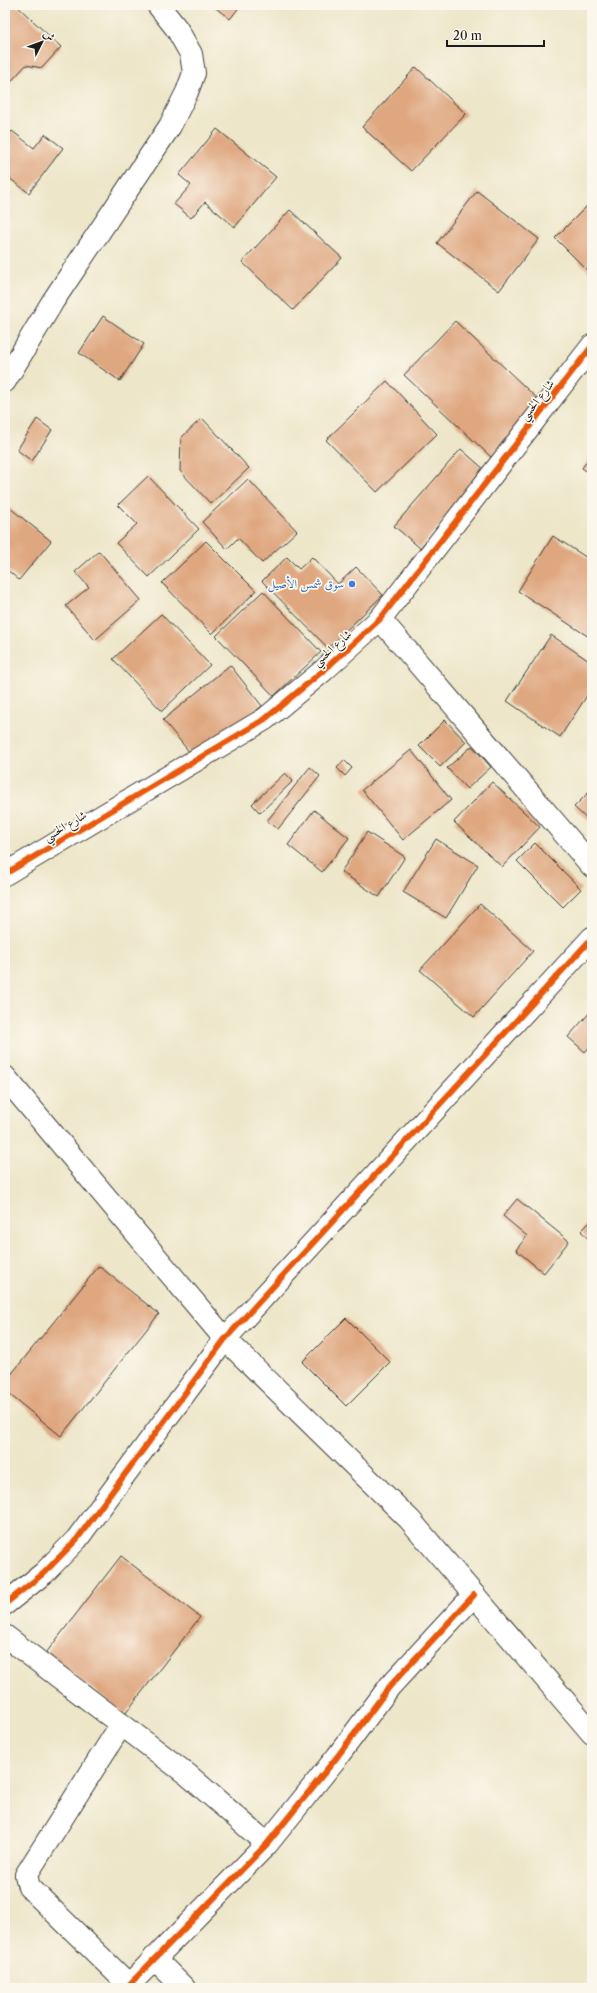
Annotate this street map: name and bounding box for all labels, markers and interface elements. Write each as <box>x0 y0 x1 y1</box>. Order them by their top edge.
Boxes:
north arrow <box>22 22 62 62</box>
scale bar <box>447 22 544 48</box>
text: ش <box>41 27 58 44</box>
text: 20 m <box>453 28 482 43</box>
street label: شارع الحسي <box>516 376 560 425</box>
place label: سوق شمس الأصيل <box>268 575 344 593</box>
marker: سوق شمس الأصيل <box>347 579 357 589</box>
street label: شارع الحسي <box>309 626 357 672</box>
street label: شارع الحسي <box>41 807 91 848</box>

